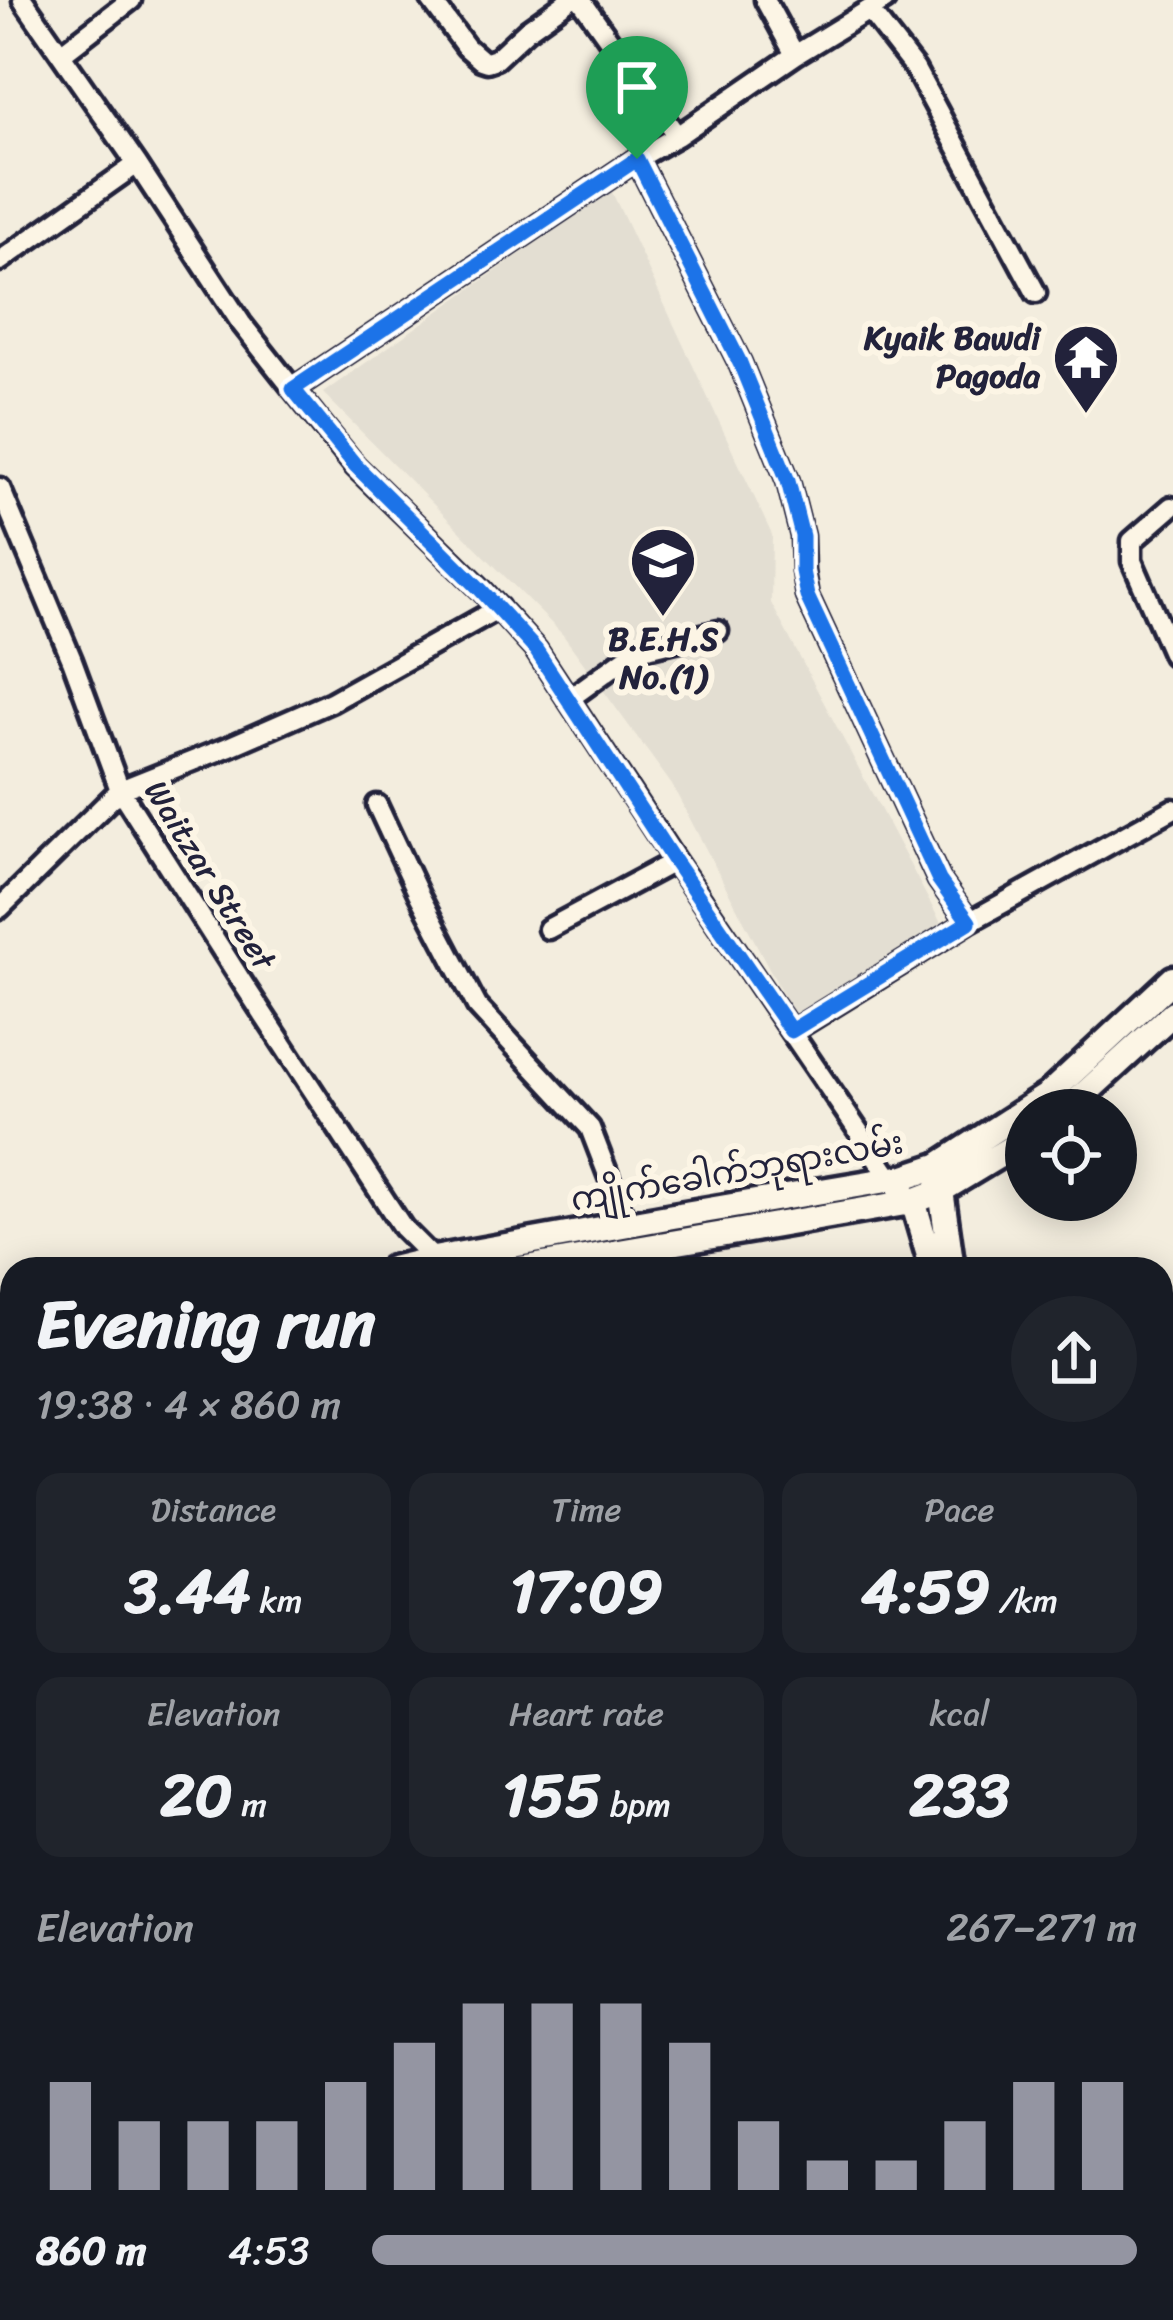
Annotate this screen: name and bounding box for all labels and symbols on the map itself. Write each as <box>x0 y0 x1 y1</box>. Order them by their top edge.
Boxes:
pin <box>586 36 688 159</box>
place label: Kyaik Bawdi Pagoda <box>863 309 1042 405</box>
temple icon: Kyaik Bawdi Pagoda <box>1051 322 1121 416</box>
school or university icon: B.E.H.S No.(1) <box>628 525 698 619</box>
place label: B.E.H.S No.(1) <box>608 610 718 706</box>
street label: Waitzar Street <box>128 768 293 983</box>
street label: ကျိုက်ခေါက်ဘုရားလမ်း <box>566 1113 908 1229</box>

